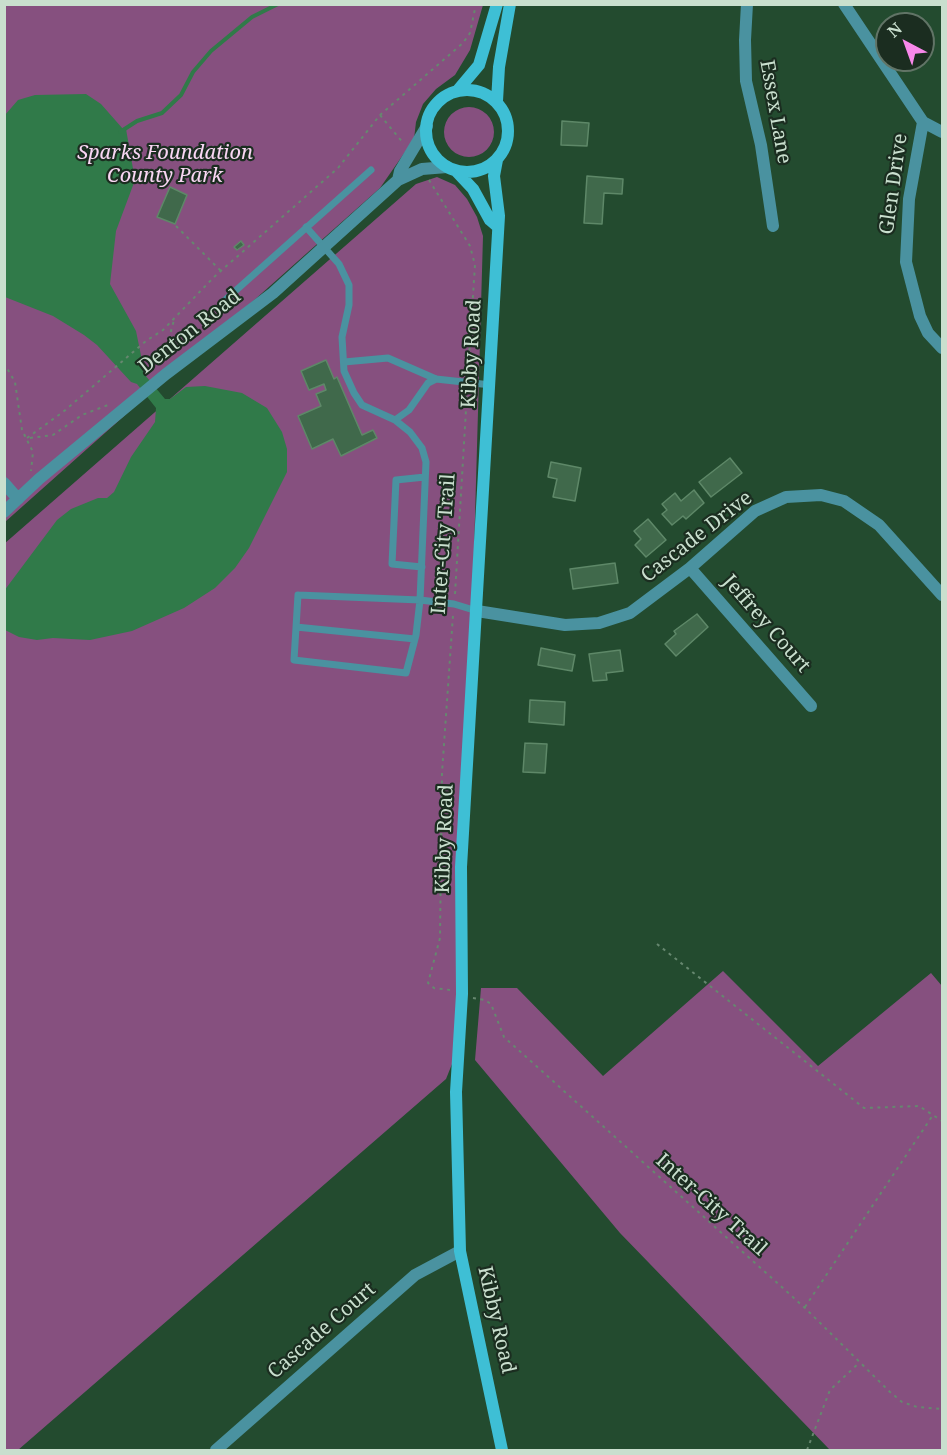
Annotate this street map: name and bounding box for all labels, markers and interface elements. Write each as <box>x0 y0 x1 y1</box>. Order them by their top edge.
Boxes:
north arrow <box>875 12 935 72</box>
text: N <box>883 17 906 42</box>
street label: Essex Lane <box>754 58 796 166</box>
street label: Glen Drive <box>875 132 913 236</box>
park label: Sparks Foundation County Park <box>77 141 253 188</box>
street label: Denton Road <box>134 285 246 379</box>
street label: Kibby Road <box>457 299 487 409</box>
street label: Inter-City Trail <box>427 473 461 615</box>
street label: Cascade Drive <box>637 486 757 588</box>
street label: Jeffrey Court <box>717 570 815 678</box>
street label: Kibby Road <box>431 784 459 894</box>
street label: Inter-City Trail <box>651 1149 771 1261</box>
street label: Kibby Road <box>472 1264 520 1376</box>
street label: Cascade Court <box>263 1278 381 1384</box>

